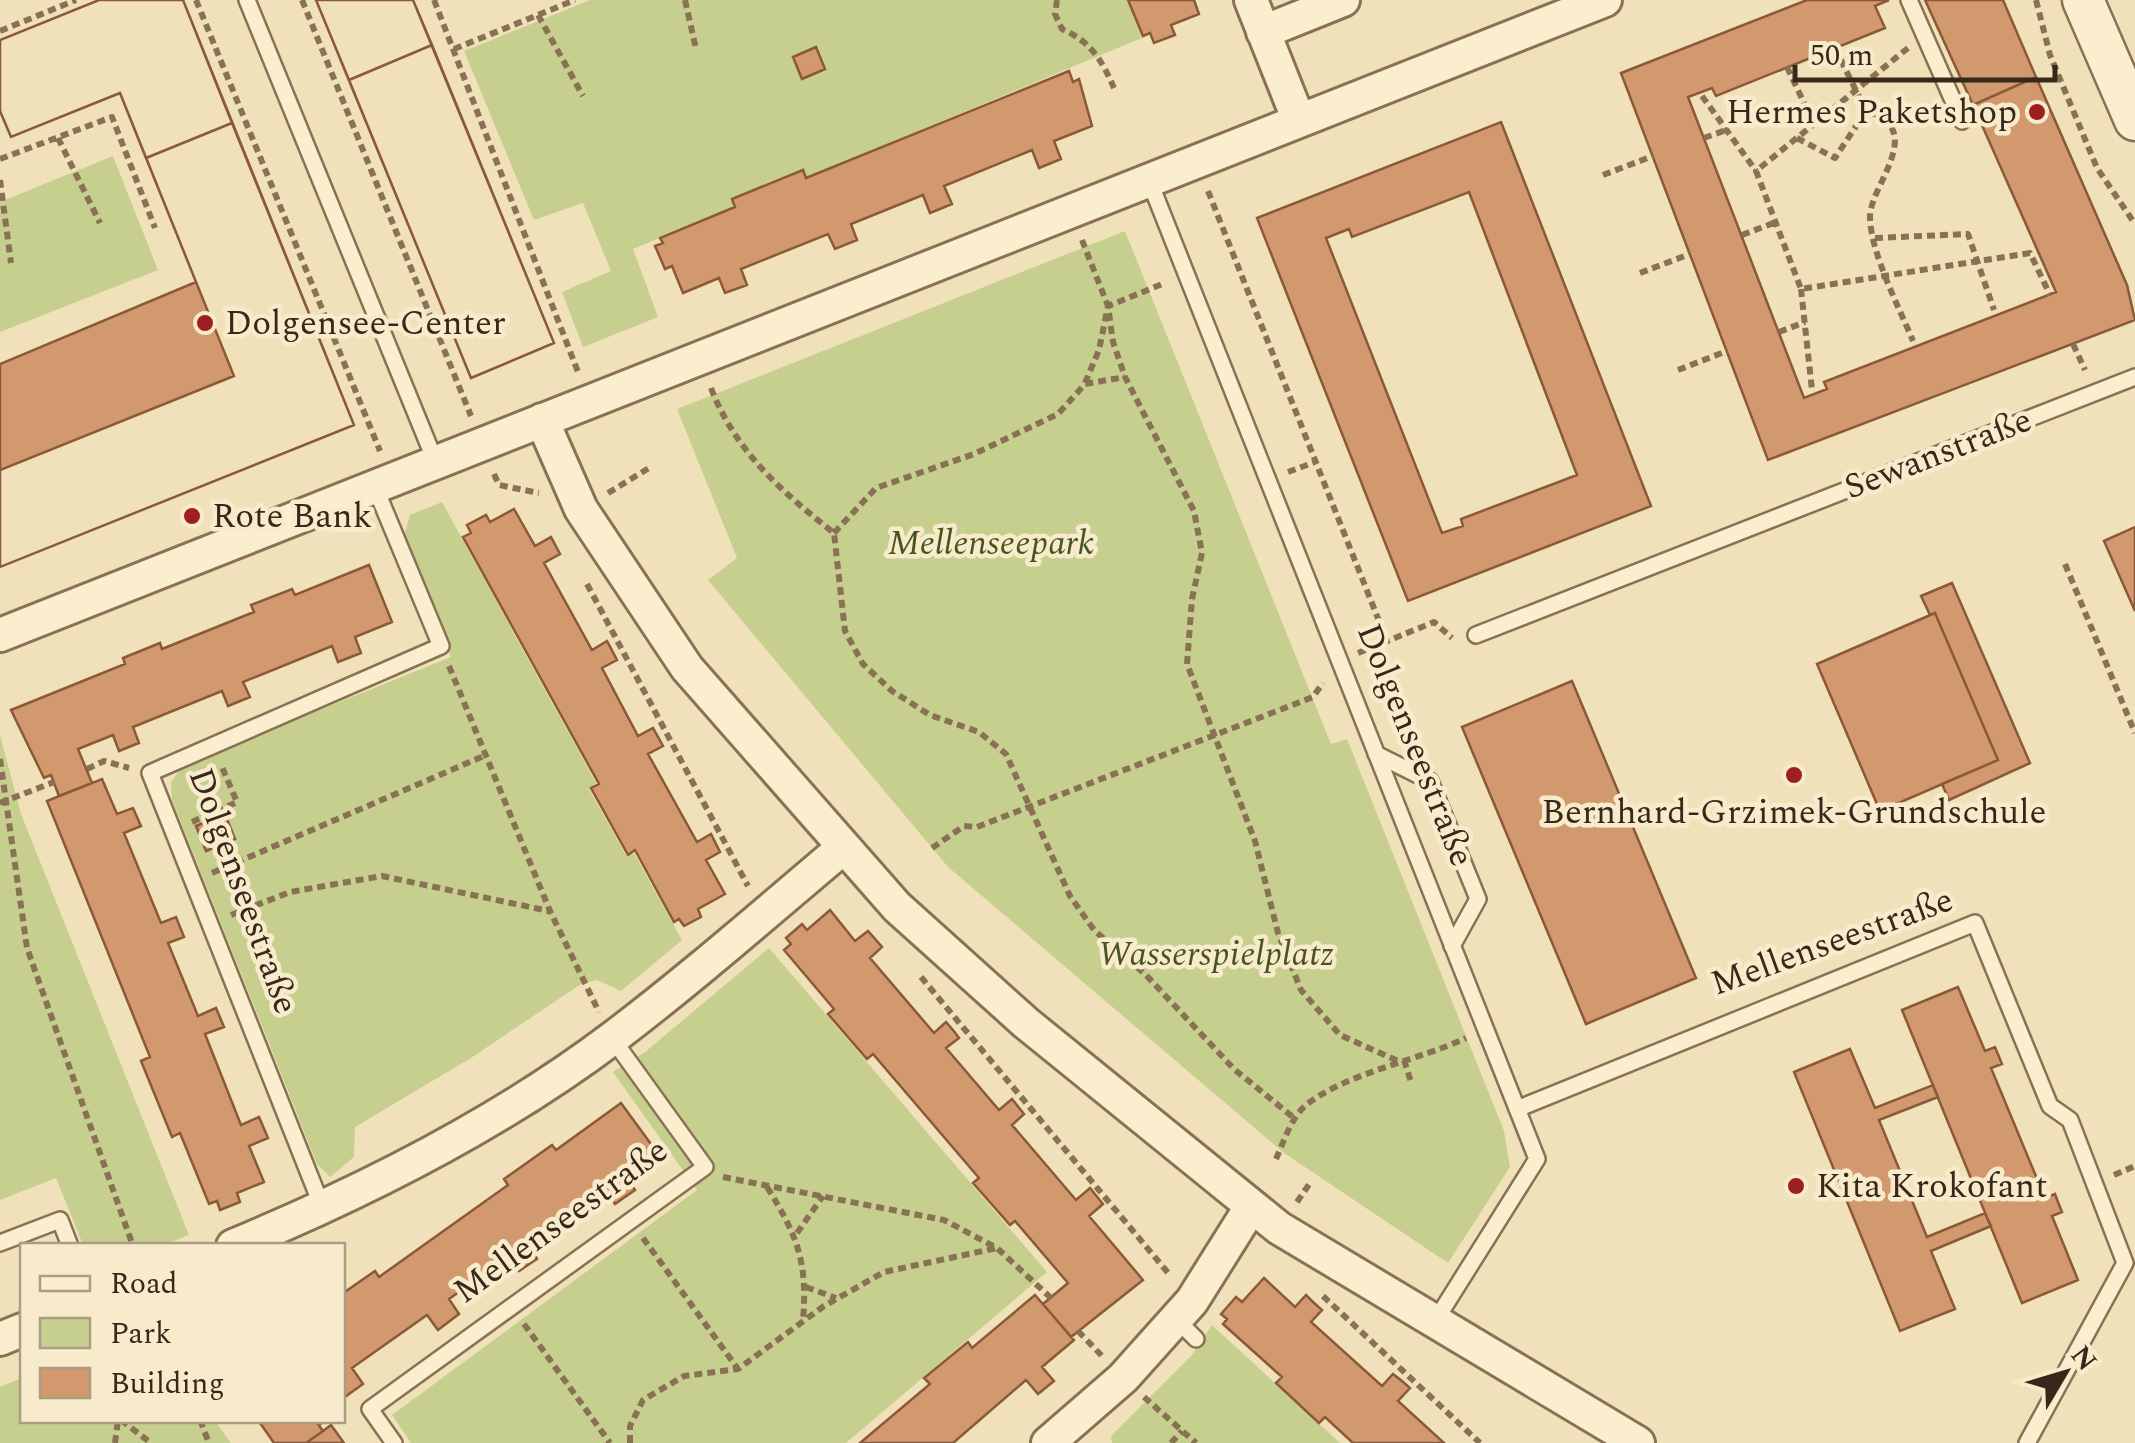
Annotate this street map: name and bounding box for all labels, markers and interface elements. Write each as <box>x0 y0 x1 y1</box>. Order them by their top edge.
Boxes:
scale bar <box>1795 20 2055 82</box>
text: 50 m <box>1810 33 1873 79</box>
place label: Hermes Paketshop <box>1726 86 2017 139</box>
marker: Hermes Paketshop <box>2026 101 2048 123</box>
place label: Dolgensee-Center <box>225 297 506 350</box>
marker: Dolgensee-Center <box>194 312 216 334</box>
street label: Sewanstraße <box>1837 394 2039 514</box>
place label: Rote Bank <box>212 490 372 543</box>
marker: Rote Bank <box>181 505 203 527</box>
park label: Mellenseepark <box>888 517 1094 570</box>
street label: Dolgenseestraße <box>1342 615 1488 875</box>
street label: Dolgenseestraße <box>174 761 312 1021</box>
marker: Bernhard-Grzimek-Grundschule <box>1783 764 1805 786</box>
place label: Bernhard-Grzimek-Grundschule <box>1542 786 2046 839</box>
street label: Mellenseestraße <box>1703 874 1961 1010</box>
park label: Wasserspielplatz <box>1098 928 1334 981</box>
street label: Mellenseestraße <box>443 1125 679 1317</box>
place label: Kita Krokofant <box>1816 1160 2048 1213</box>
marker: Kita Krokofant <box>1785 1175 1807 1197</box>
legend <box>20 1243 345 1423</box>
text: Road <box>110 1261 178 1307</box>
text: Park <box>110 1311 172 1357</box>
north arrow <box>2015 1323 2115 1423</box>
text: N <box>2060 1336 2107 1381</box>
text: Building <box>110 1361 225 1407</box>

